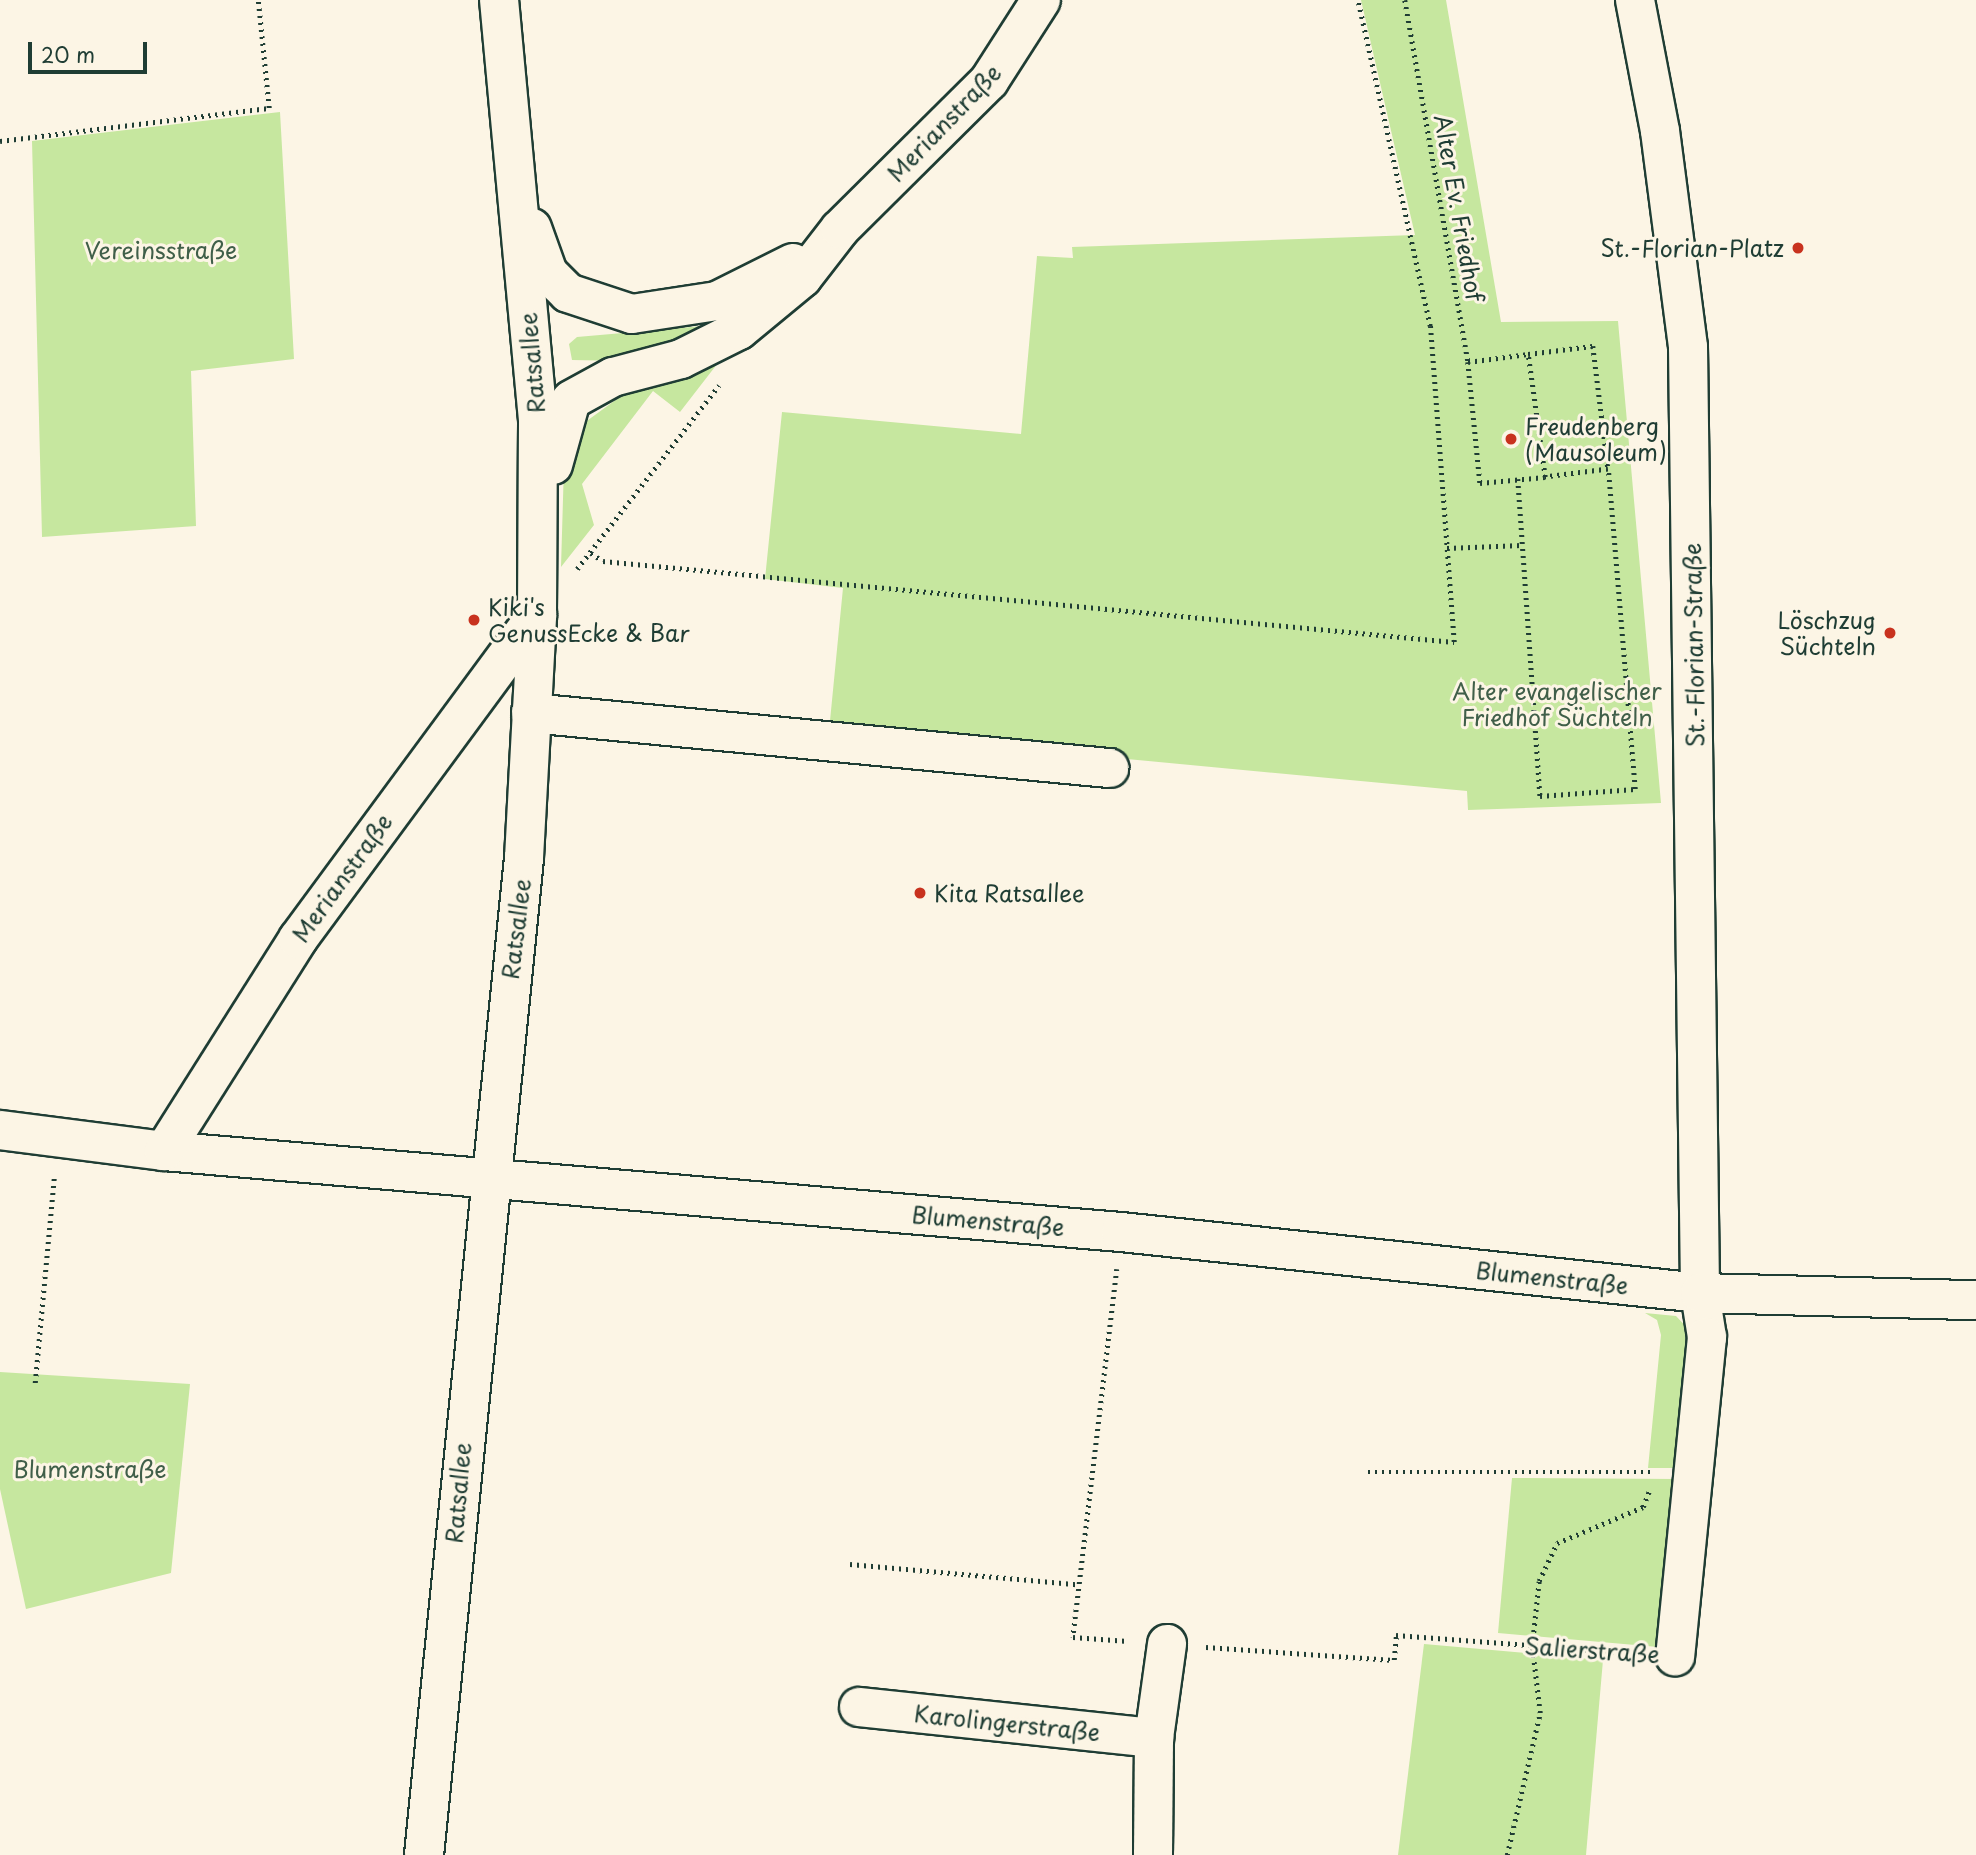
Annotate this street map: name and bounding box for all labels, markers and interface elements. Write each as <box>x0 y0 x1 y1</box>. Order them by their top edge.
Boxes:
scale bar <box>32 28 150 72</box>
text: 20 m <box>41 38 95 70</box>
street label: Merianstraße <box>881 59 1007 187</box>
street label: Alter Ev. Friedhof <box>1429 111 1489 305</box>
place label: St.-Florian-Platz <box>1601 234 1784 262</box>
park label: Vereinsstraße <box>85 236 237 264</box>
marker: St.-Florian-Platz <box>1790 240 1806 256</box>
street label: Ratsallee <box>514 311 550 415</box>
place label: Freudenberg (Mausoleum) <box>1525 412 1667 466</box>
marker: Freudenberg (Mausoleum) <box>1503 431 1519 447</box>
street label: St.-Florian-Straße <box>1678 543 1710 747</box>
place label: Kiki's GenussEcke & Bar <box>488 593 691 647</box>
place label: Löschzug Süchteln <box>1777 606 1876 660</box>
marker: Kiki's GenussEcke & Bar <box>466 612 482 628</box>
marker: Löschzug Süchteln <box>1882 625 1898 641</box>
park label: Alter evangelischer Friedhof Süchteln <box>1451 677 1663 731</box>
street label: Merianstraße <box>286 809 398 947</box>
street label: Ratsallee <box>496 877 536 981</box>
place label: Kita Ratsallee <box>934 879 1087 907</box>
marker: Kita Ratsallee <box>912 885 928 901</box>
street label: Blumenstraße <box>911 1201 1065 1241</box>
street label: Blumenstraße <box>1474 1256 1630 1300</box>
street label: Ratsallee <box>440 1441 476 1545</box>
park label: Blumenstraße <box>13 1455 167 1483</box>
street label: Salierstraße <box>1524 1632 1660 1668</box>
street label: Karolingerstraße <box>913 1700 1101 1746</box>

